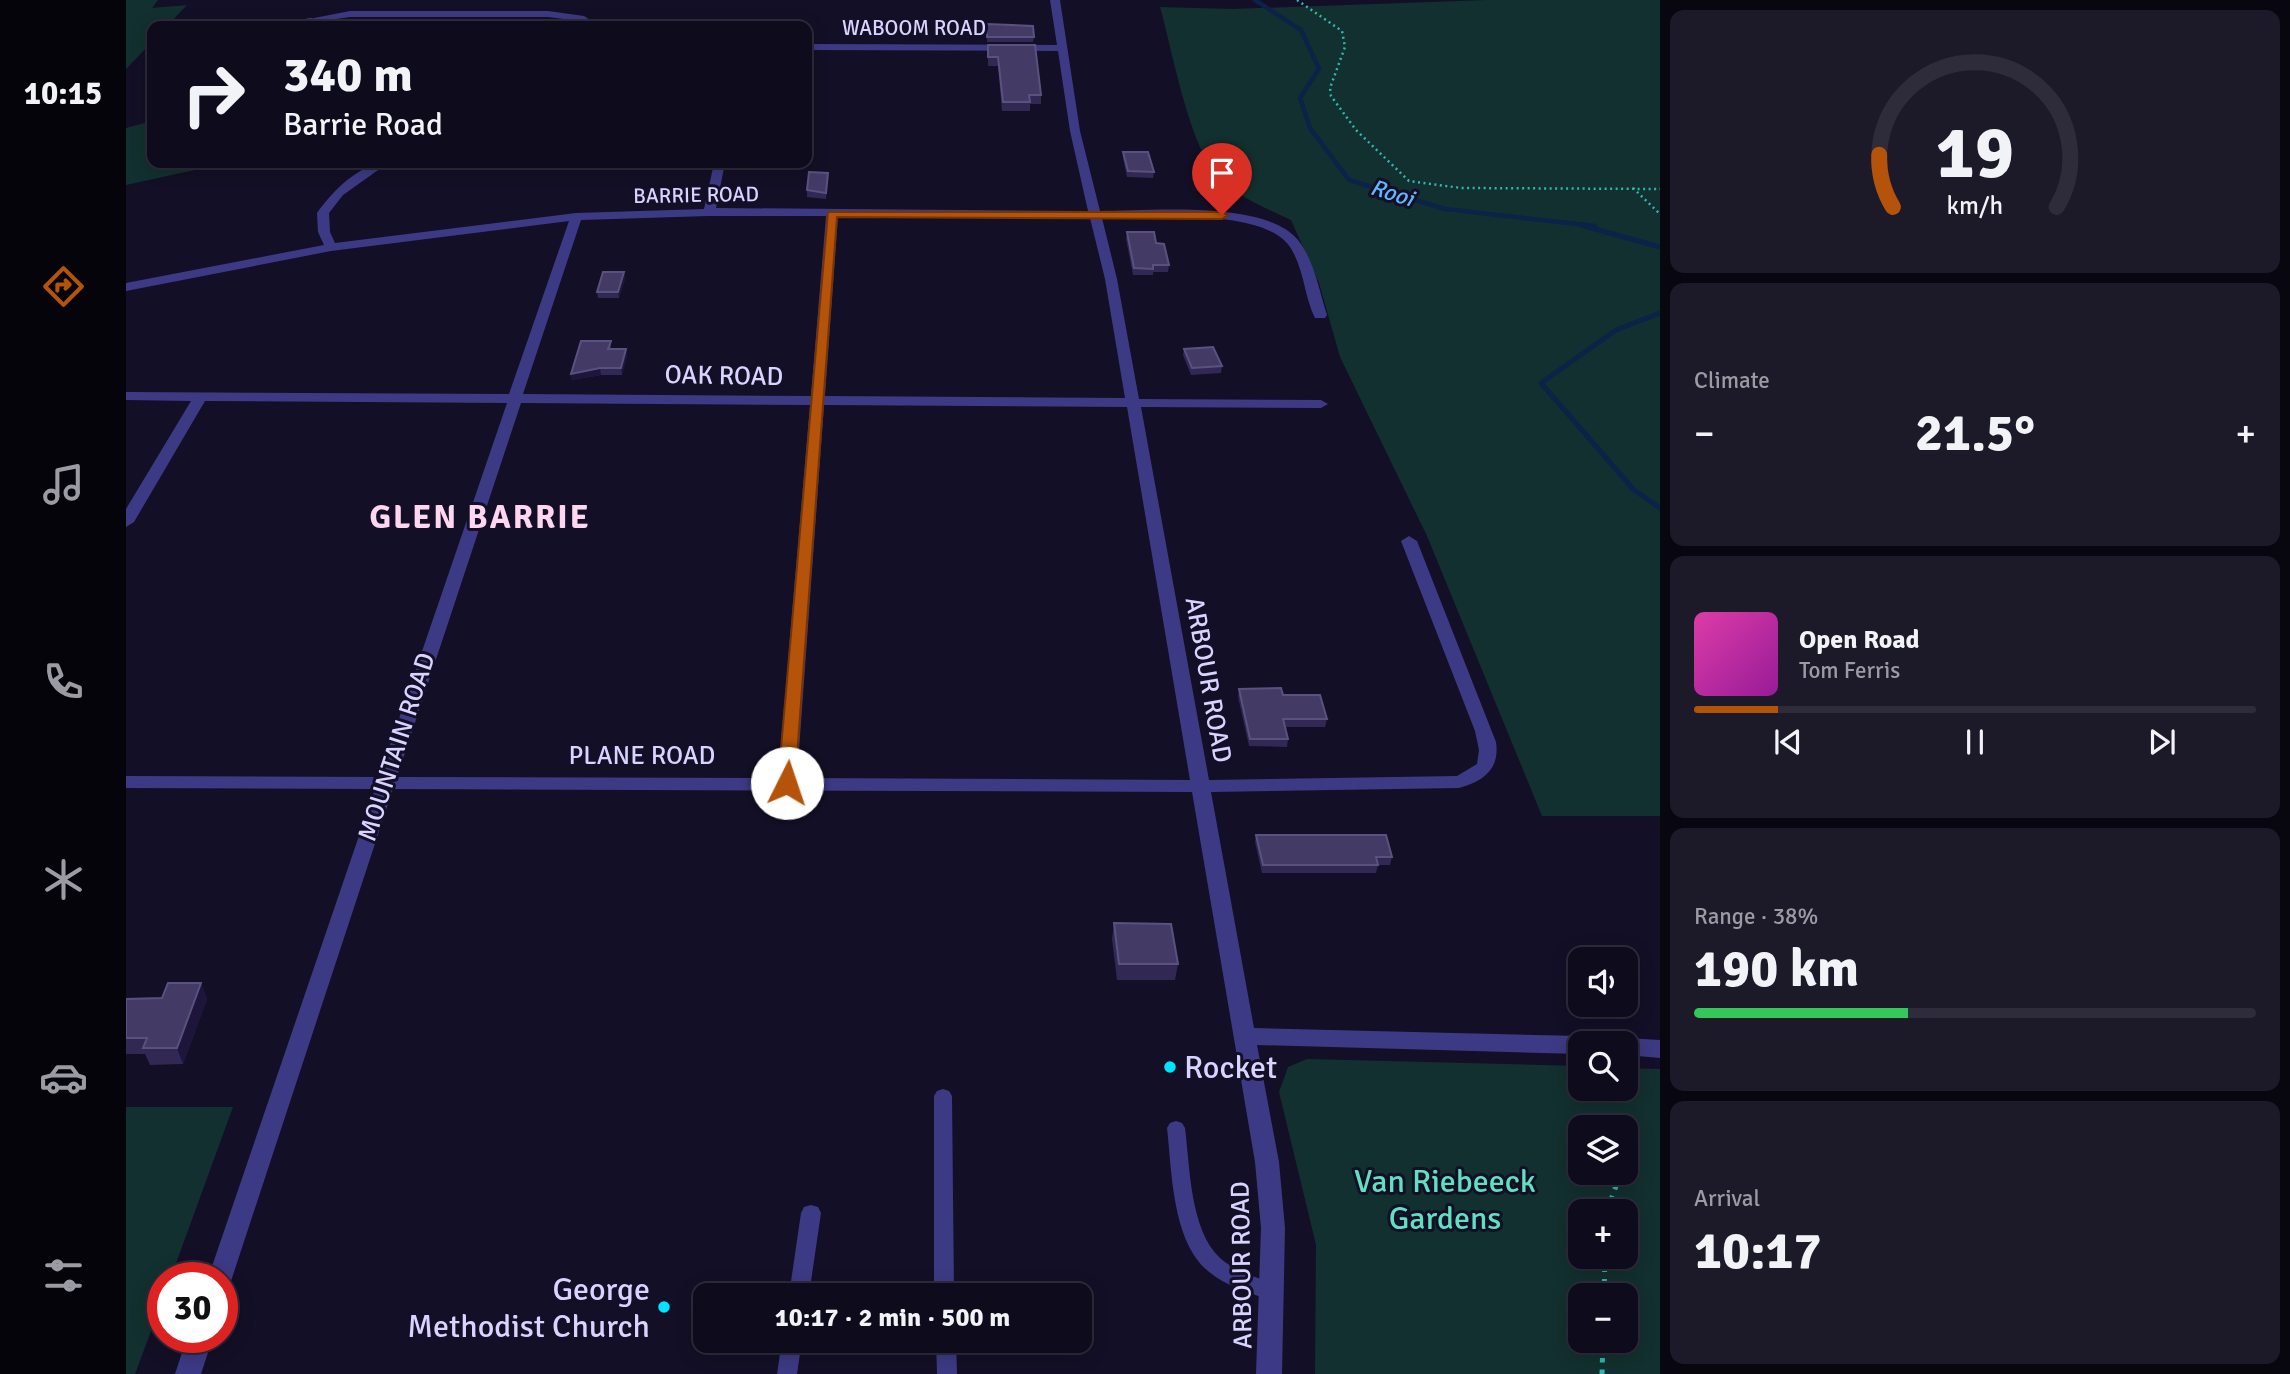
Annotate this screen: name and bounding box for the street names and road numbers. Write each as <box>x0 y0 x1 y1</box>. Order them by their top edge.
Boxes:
street label: WABOOM ROAD <box>842 15 986 41</box>
street label: BARRIE ROAD <box>633 181 759 209</box>
street label: OAK ROAD <box>664 359 784 393</box>
street label: ARBOUR ROAD <box>1178 595 1238 765</box>
street label: MOUNTAIN ROAD <box>351 649 443 845</box>
street label: PLANE ROAD <box>569 740 715 772</box>
street label: ARBOUR ROAD <box>1225 1181 1259 1349</box>

